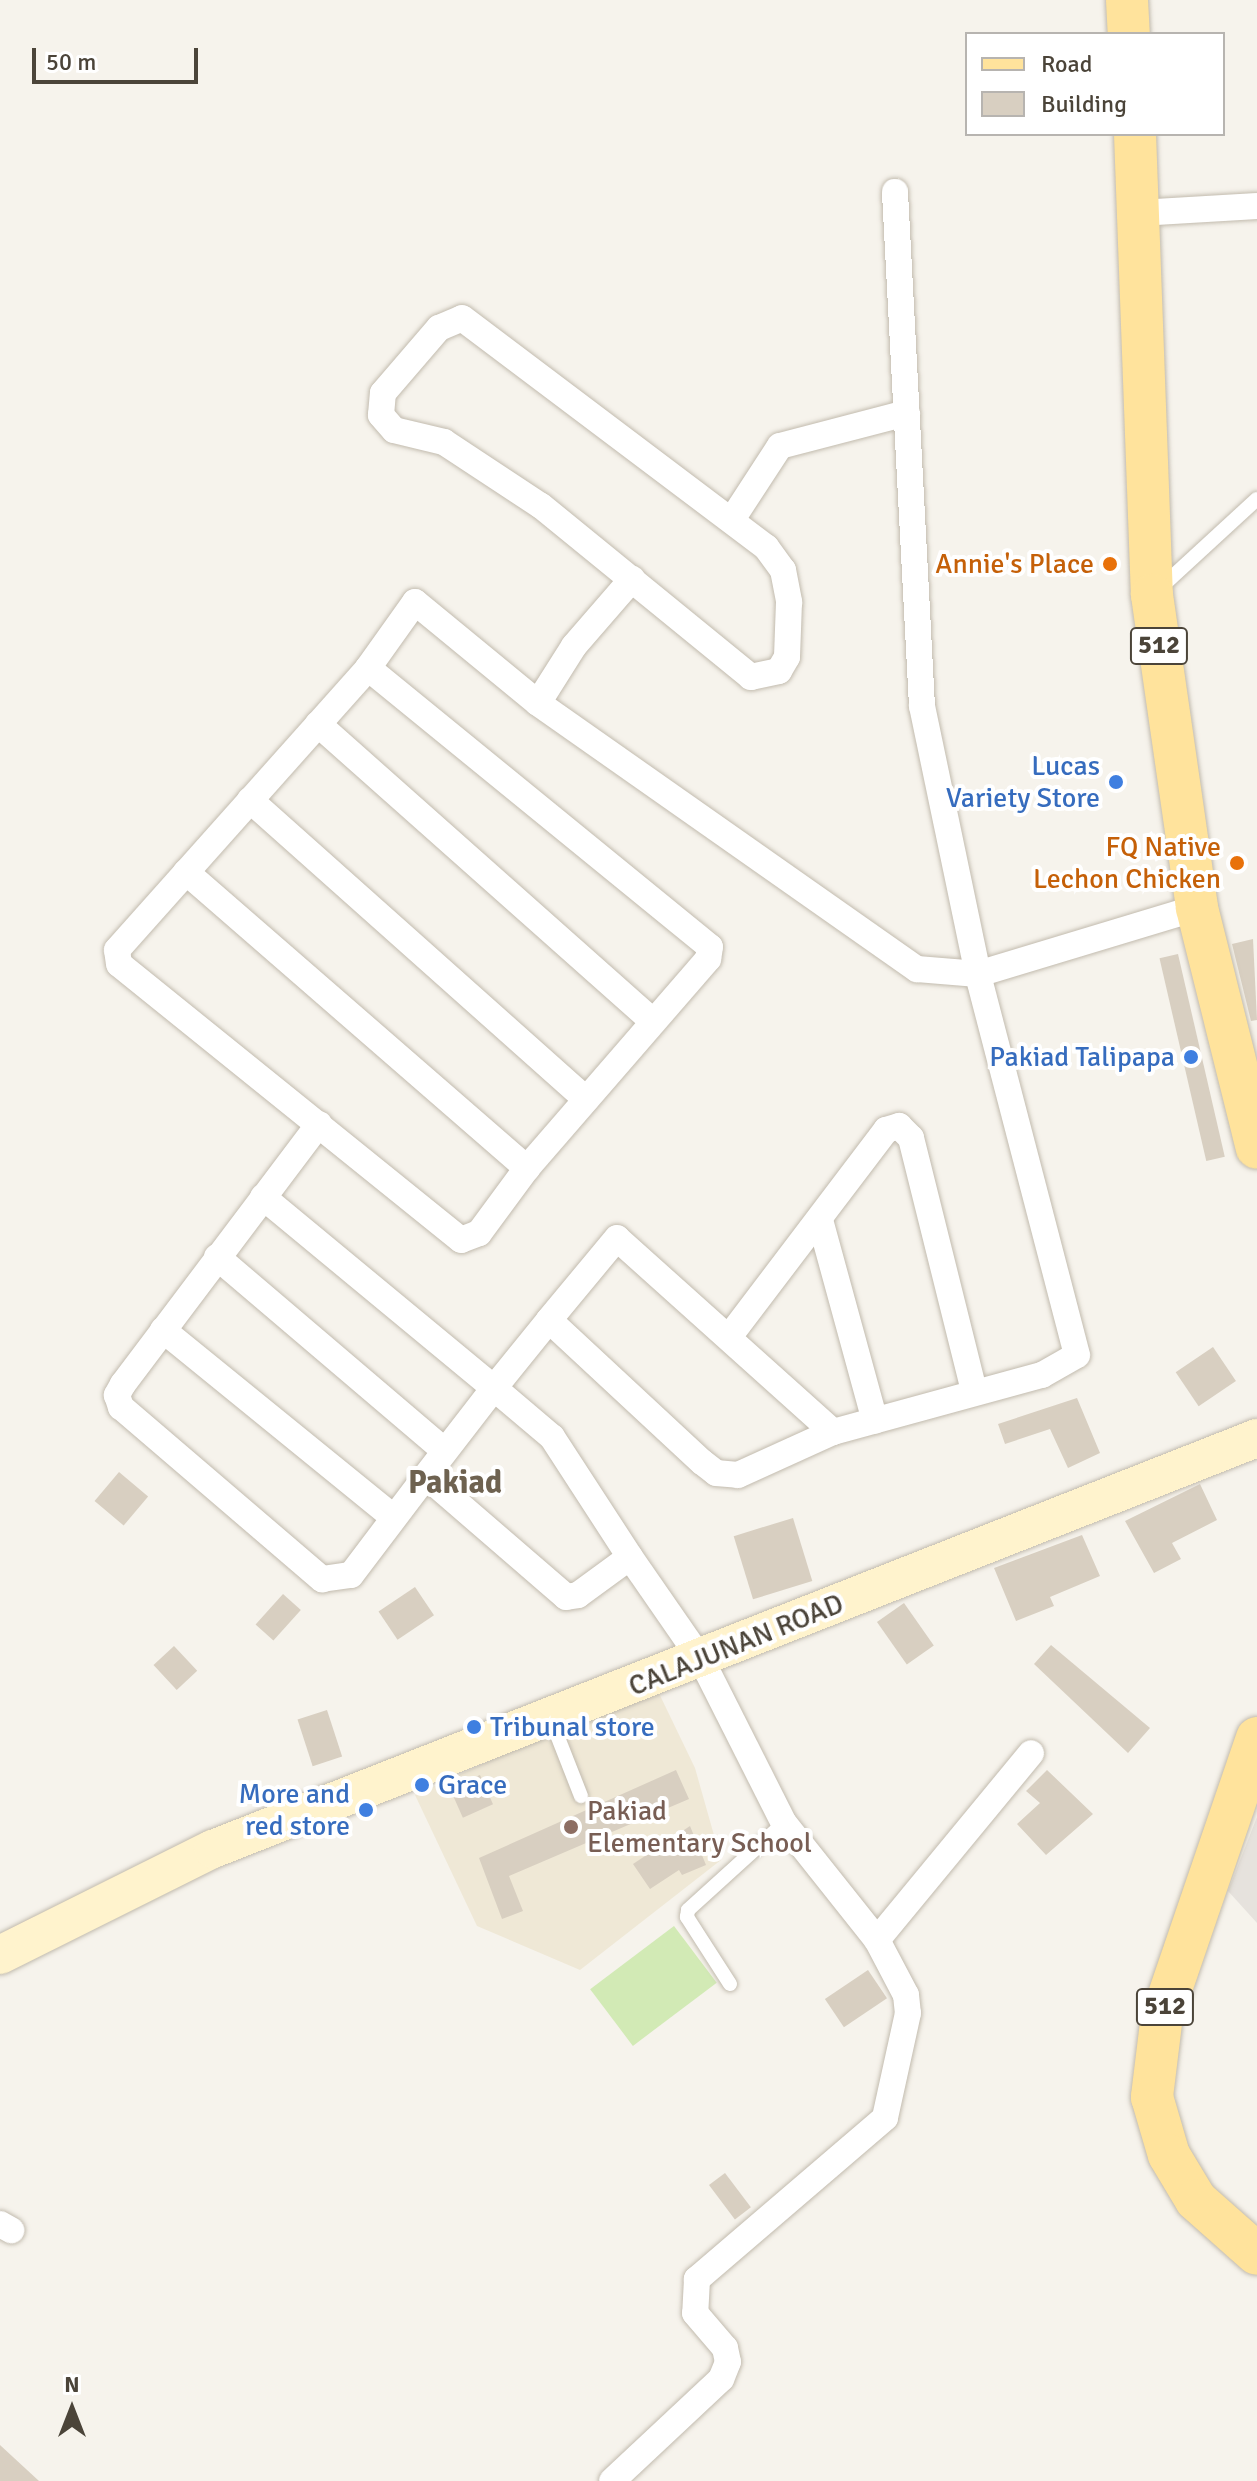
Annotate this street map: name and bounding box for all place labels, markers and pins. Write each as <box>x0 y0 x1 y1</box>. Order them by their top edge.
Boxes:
place label: Annie's Place <box>935 547 1094 581</box>
marker: Annie's Place <box>1101 555 1119 573</box>
place label: Lucas Variety Store <box>946 749 1100 815</box>
marker: Lucas Variety Store <box>1107 773 1125 791</box>
place label: FQ Native Lechon Chicken <box>1033 830 1221 896</box>
marker: FQ Native Lechon Chicken <box>1228 854 1246 872</box>
place label: Pakiad Talipapa <box>989 1040 1175 1074</box>
marker: Pakiad Talipapa <box>1182 1048 1200 1066</box>
place label: Tribunal store <box>490 1710 655 1744</box>
marker: Tribunal store <box>465 1718 483 1736</box>
place label: Grace <box>438 1768 507 1802</box>
marker: Grace <box>413 1776 431 1794</box>
place label: More and red store <box>239 1777 350 1843</box>
place label: Pakiad Elementary School <box>587 1794 812 1860</box>
marker: More and red store <box>357 1801 375 1819</box>
marker: Pakiad Elementary School <box>562 1818 580 1836</box>

